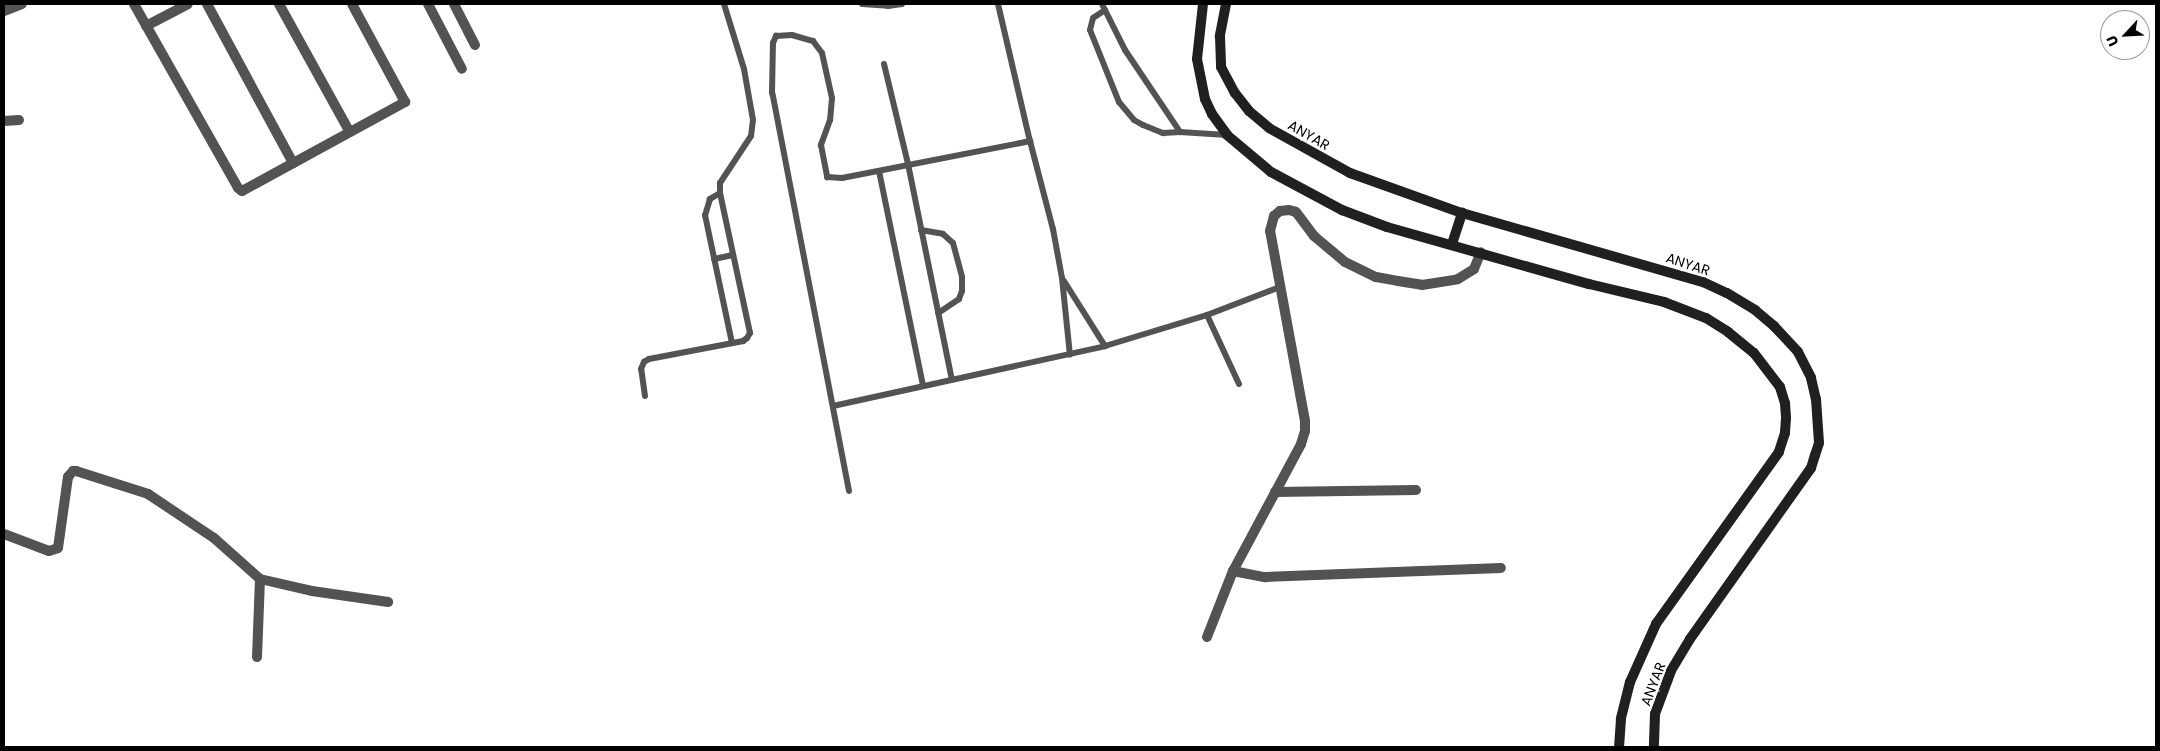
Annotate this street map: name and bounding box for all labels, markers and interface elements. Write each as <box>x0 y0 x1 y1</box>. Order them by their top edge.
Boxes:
north arrow <box>2100 10 2150 60</box>
text: U <box>2101 32 2123 50</box>
street label: ANYAR <box>1285 116 1333 154</box>
street label: ANYAR <box>1664 249 1712 279</box>
street label: ANYAR <box>1637 660 1669 708</box>

